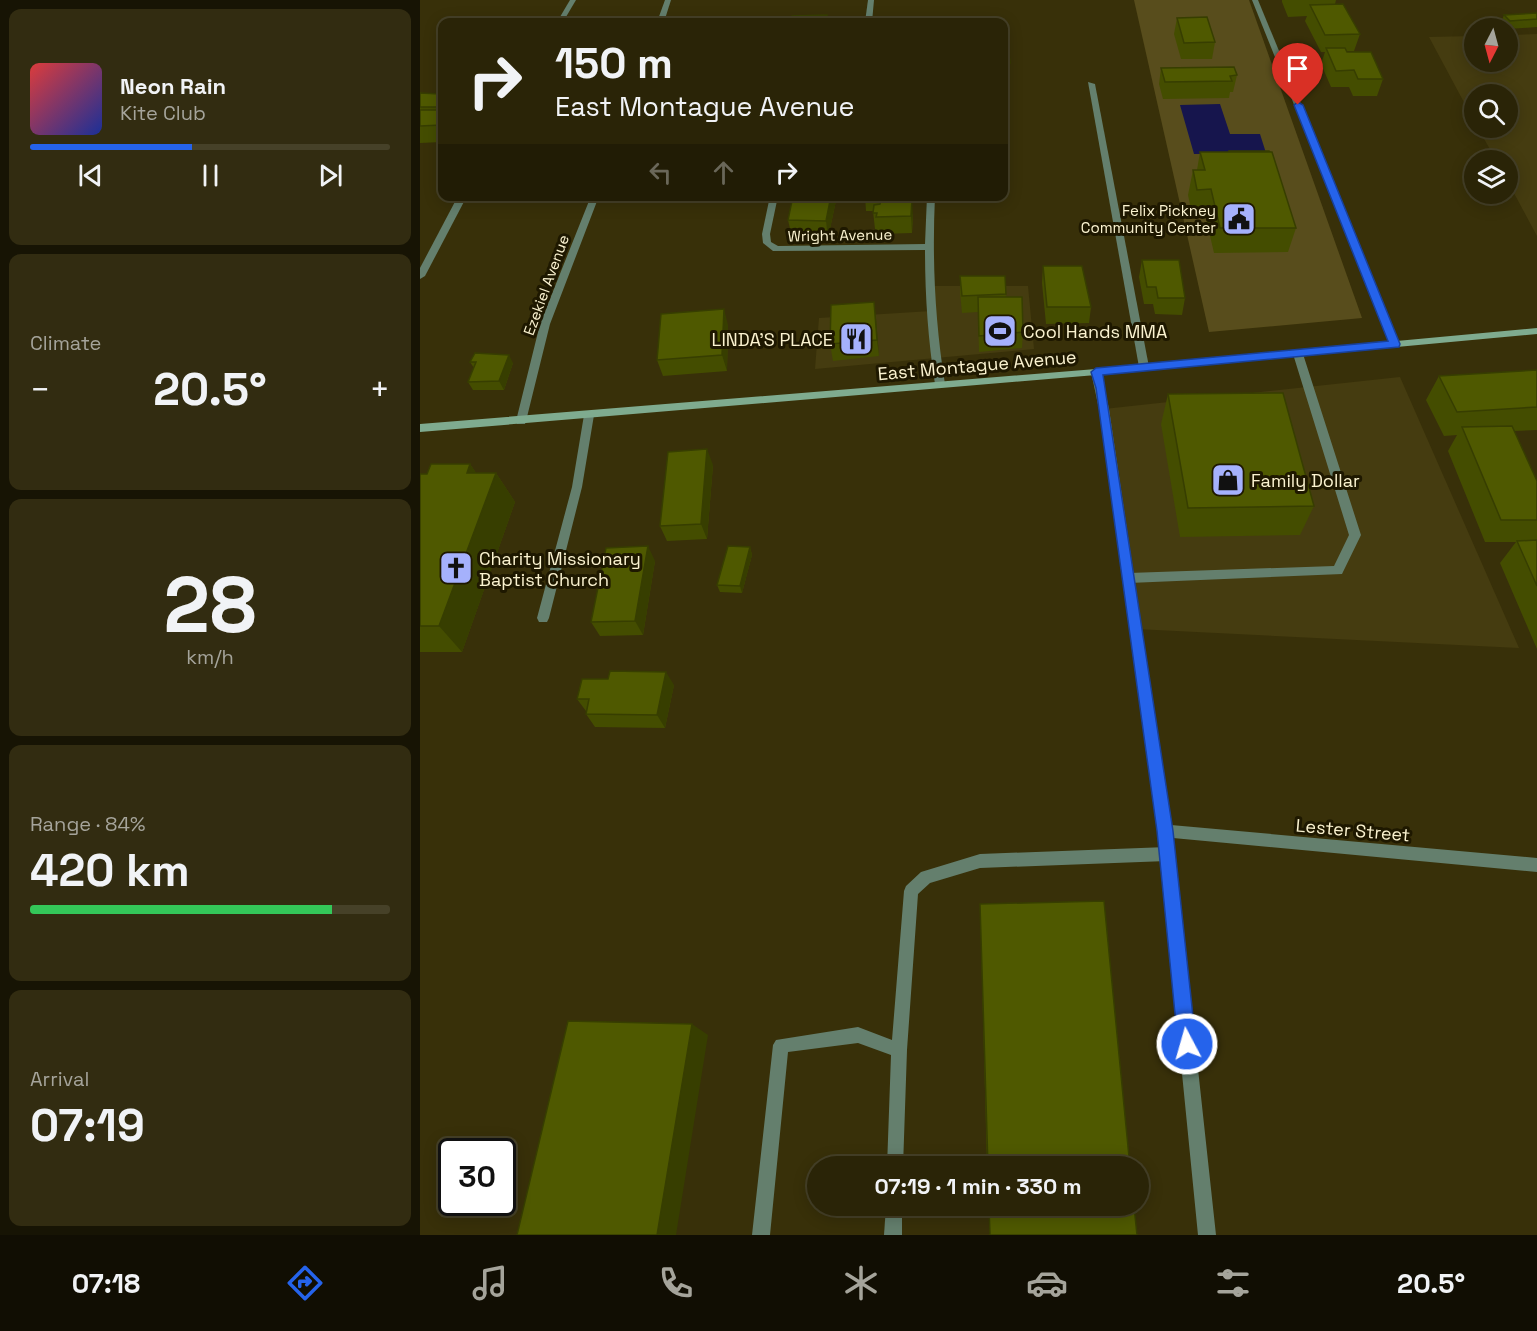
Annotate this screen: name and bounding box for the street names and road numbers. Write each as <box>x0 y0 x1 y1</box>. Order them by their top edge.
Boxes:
street label: Wright Avenue <box>788 225 893 245</box>
street label: Ezekiel Avenue <box>519 232 573 338</box>
street label: East Montague Avenue <box>877 345 1077 385</box>
street label: Lester Street <box>1295 814 1411 846</box>

